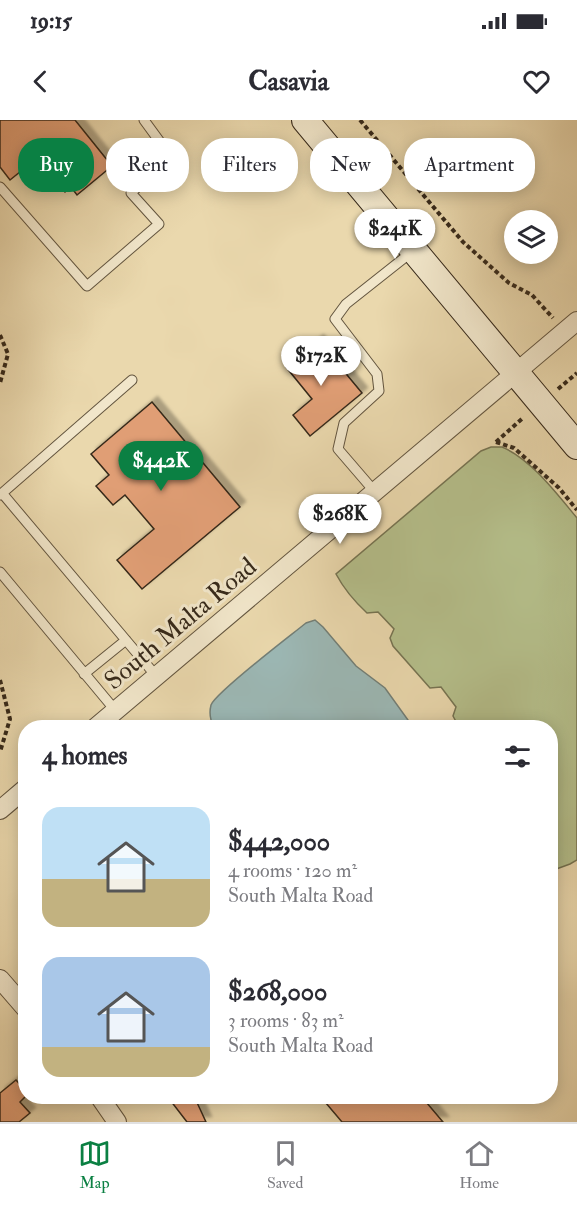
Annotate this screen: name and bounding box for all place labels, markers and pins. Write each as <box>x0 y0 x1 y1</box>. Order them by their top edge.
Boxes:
pin: $241K <box>353 209 437 260</box>
pin: $172K <box>279 336 363 387</box>
pin: $442K <box>119 441 203 492</box>
pin: $268K <box>298 494 382 545</box>

